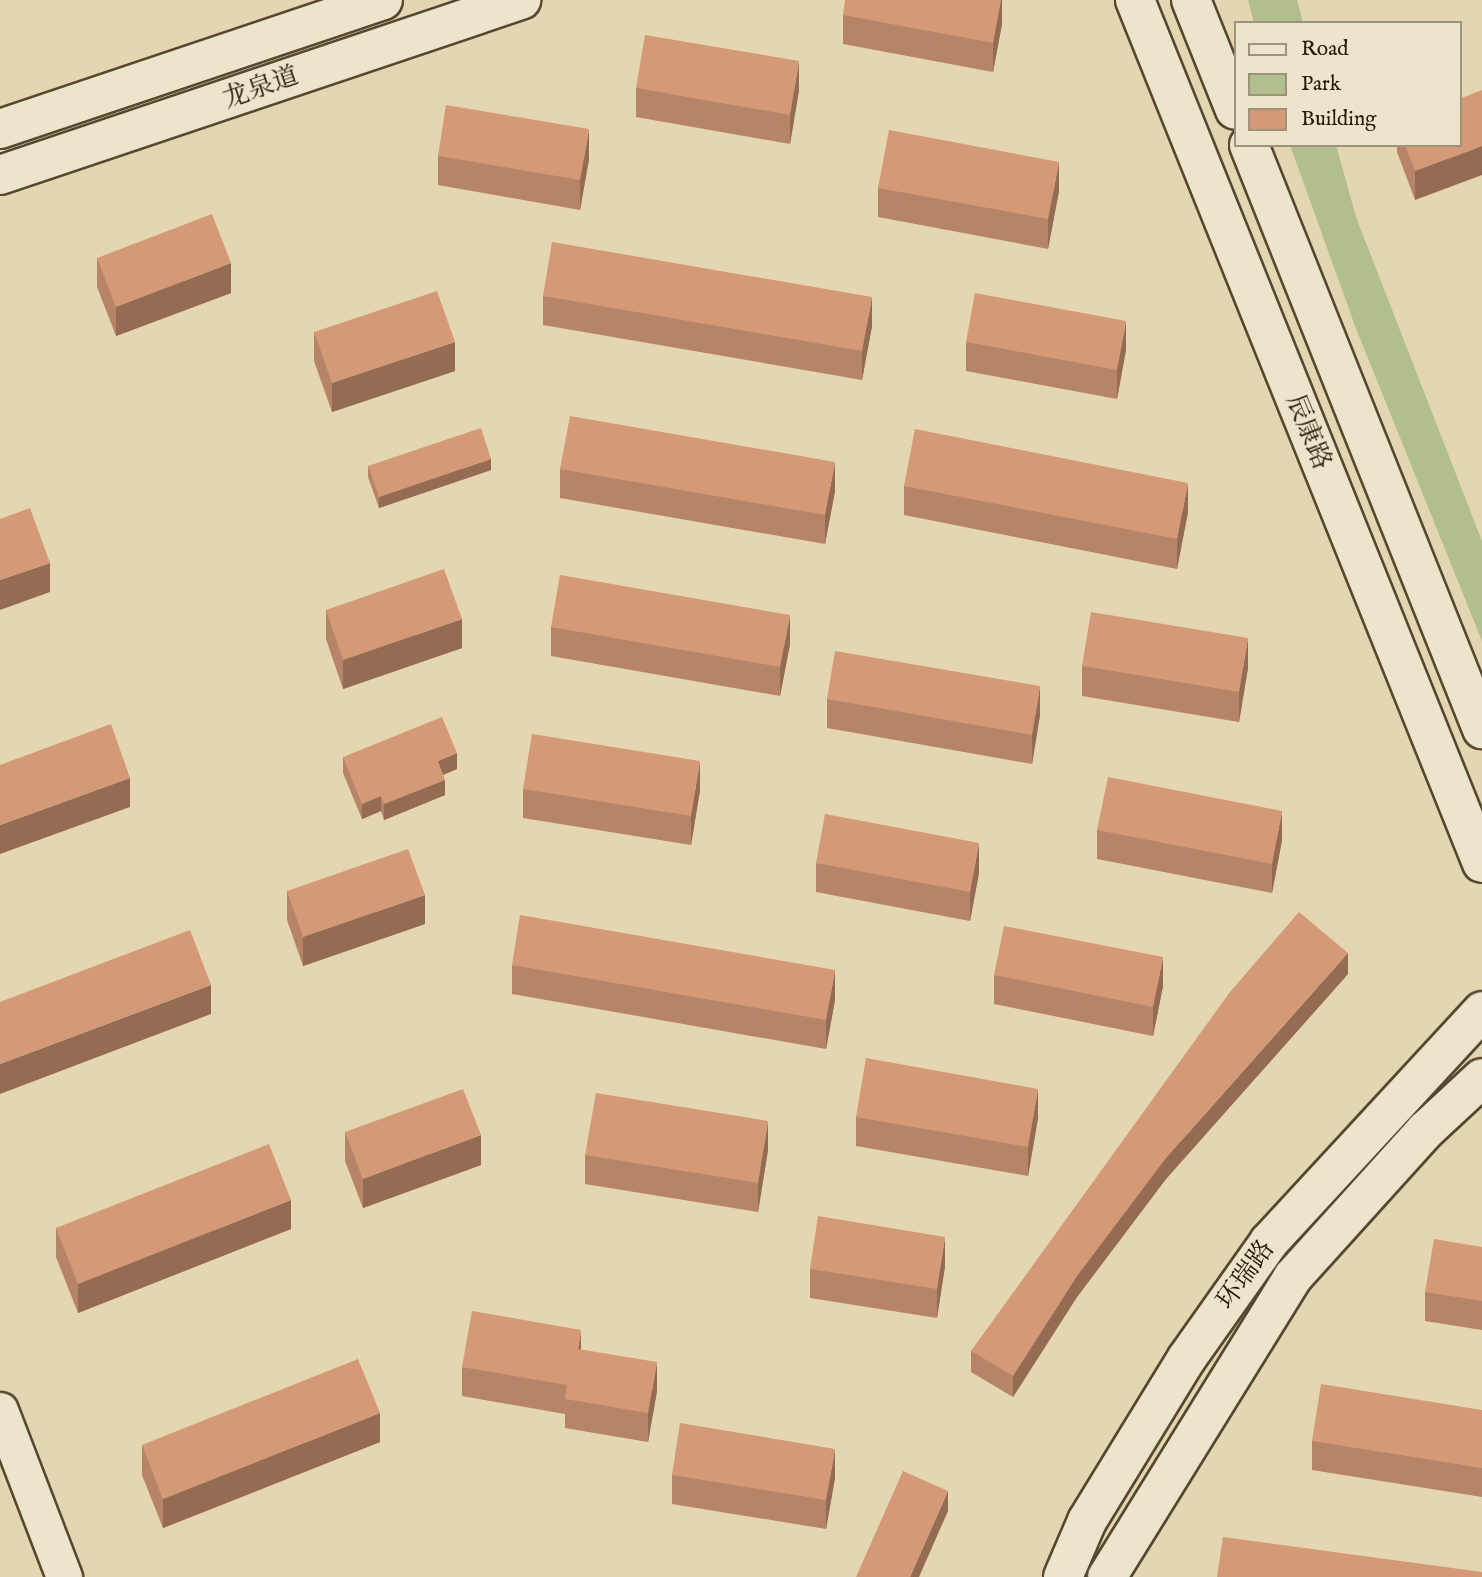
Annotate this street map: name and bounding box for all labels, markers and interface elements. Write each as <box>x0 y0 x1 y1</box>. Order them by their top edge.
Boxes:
legend <box>1234 21 1461 147</box>
text: Road <box>1301 36 1348 63</box>
street label: 龙泉道 <box>219 61 303 115</box>
text: Park <box>1301 71 1341 98</box>
text: Building <box>1301 106 1376 133</box>
street label: 辰康路 <box>1279 390 1337 474</box>
street label: 环瑞路 <box>1210 1234 1282 1316</box>

